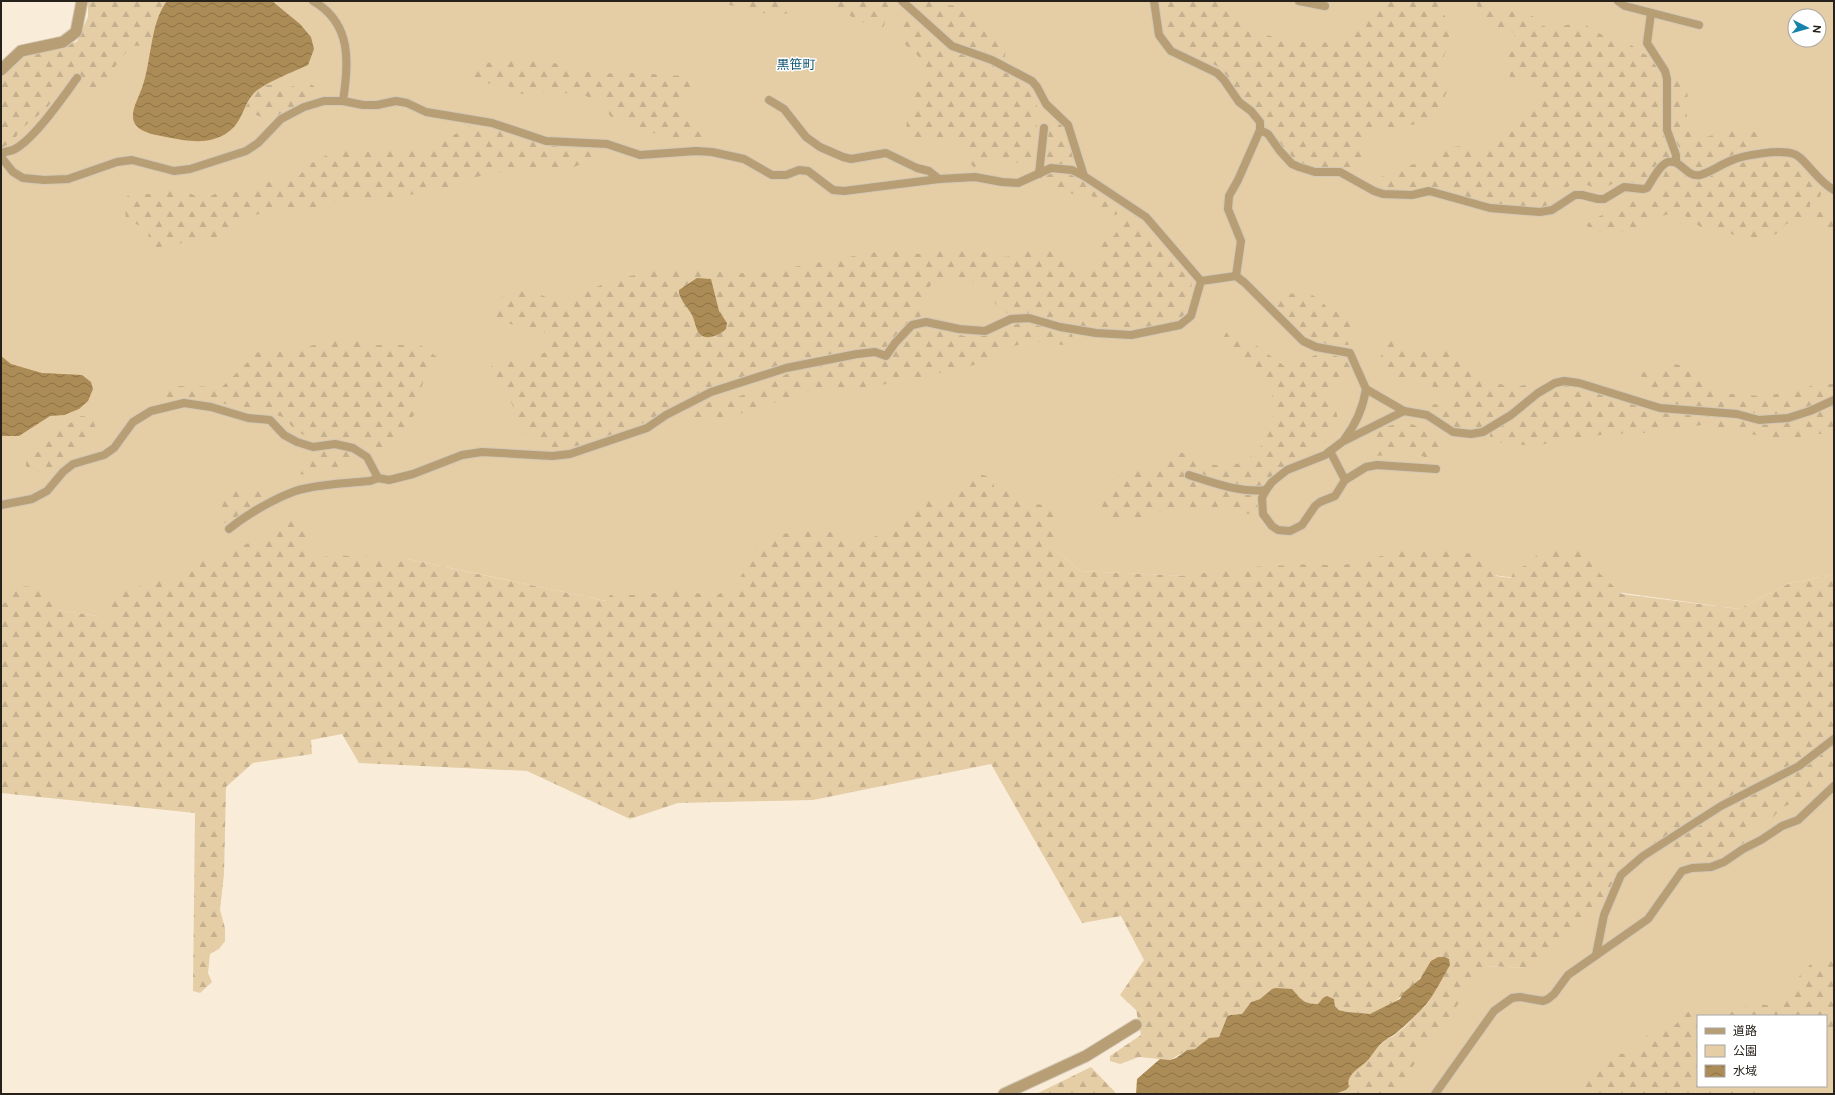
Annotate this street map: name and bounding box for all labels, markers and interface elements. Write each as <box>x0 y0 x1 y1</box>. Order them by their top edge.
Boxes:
north arrow <box>1787 8 1827 48</box>
text: N <box>1810 24 1824 34</box>
district label: 黒笹町 <box>776 56 816 73</box>
legend <box>1697 1015 1827 1087</box>
text: 道路 <box>1733 1023 1757 1039</box>
text: 公園 <box>1733 1043 1757 1059</box>
text: 水域 <box>1733 1063 1757 1079</box>

